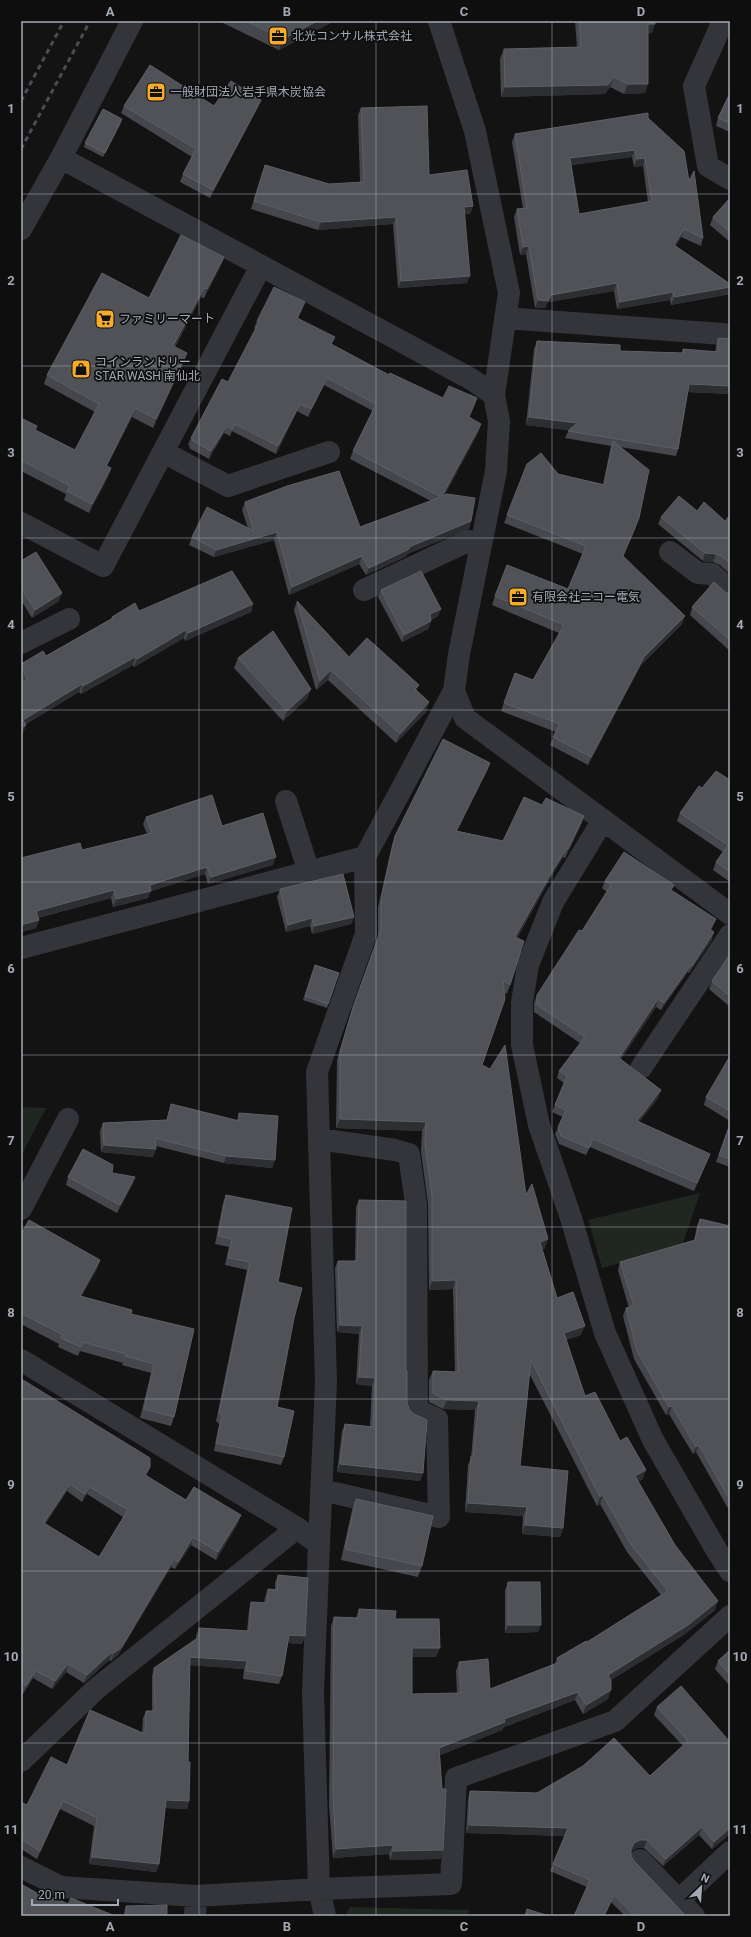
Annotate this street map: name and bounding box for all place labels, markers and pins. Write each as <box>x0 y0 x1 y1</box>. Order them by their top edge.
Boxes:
office icon: 北光コンサル株式会社 <box>267 25 289 47</box>
place label: 北光コンサル株式会社 <box>292 29 412 43</box>
office icon: 一般財団法人岩手県木炭協会 <box>145 81 167 103</box>
place label: 一般財団法人岩手県木炭協会 <box>170 85 326 99</box>
supermarket icon: ファミリーマート <box>94 308 116 330</box>
place label: ファミリーマート <box>119 312 215 326</box>
place label: コインランドリー STAR WASH 南仙北 <box>95 355 200 383</box>
shop icon: コインランドリー STAR WASH 南仙北 <box>70 358 92 380</box>
office icon: 有限会社ニコー電気 <box>507 586 529 608</box>
place label: 有限会社ニコー電気 <box>532 590 640 604</box>

